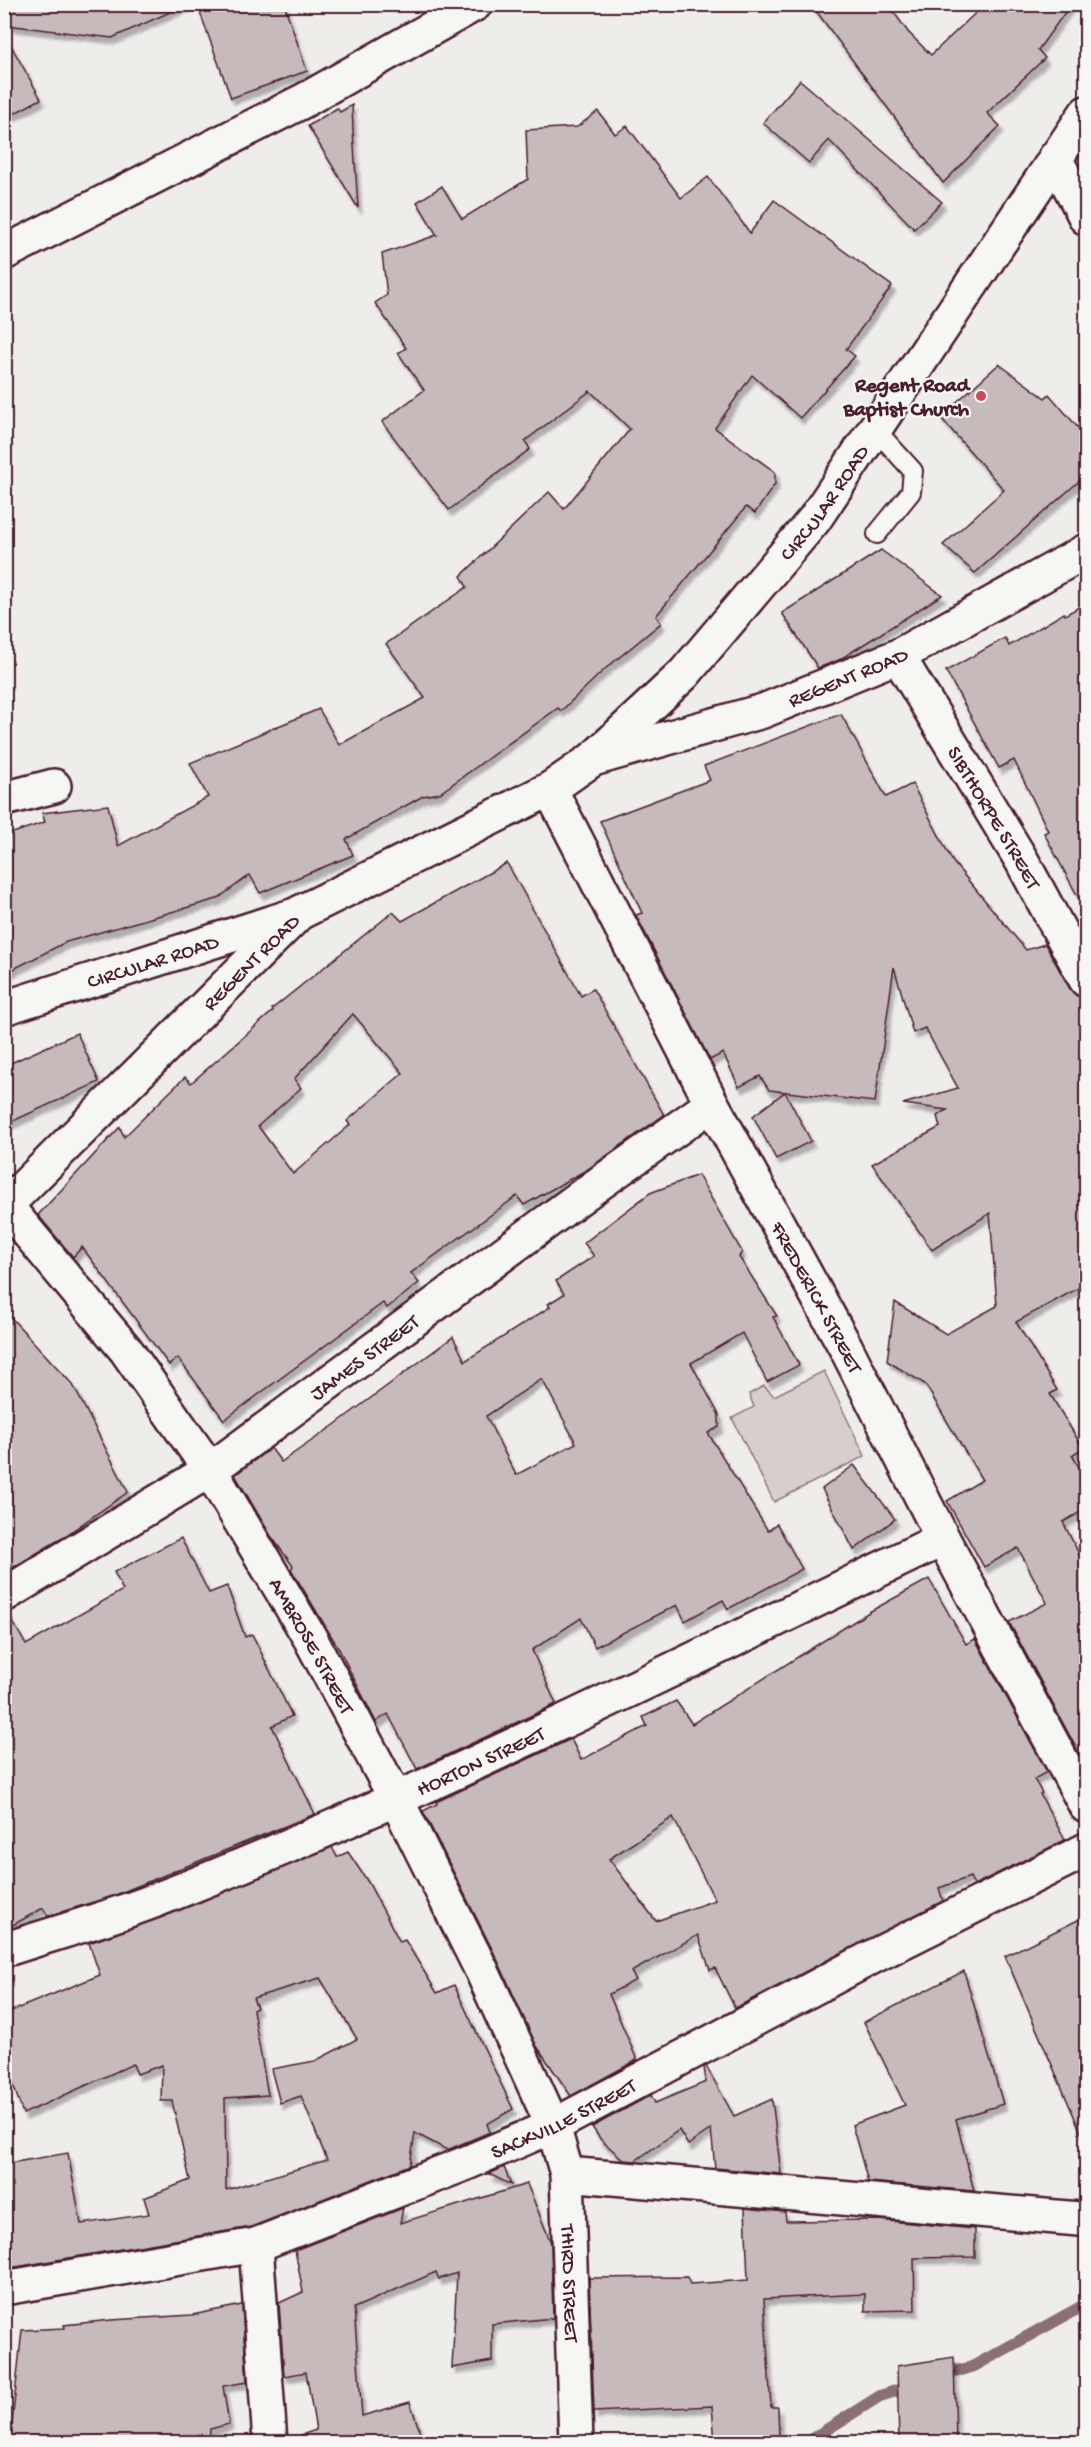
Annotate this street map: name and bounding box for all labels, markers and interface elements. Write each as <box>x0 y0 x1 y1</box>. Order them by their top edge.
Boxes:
place label: Regent Road Baptist Church <box>843 375 972 424</box>
marker: Regent Road Baptist Church <box>974 389 988 403</box>
street label: CIRCULAR ROAD <box>776 441 877 567</box>
street label: REGENT ROAD <box>785 644 914 715</box>
street label: SIBTHORPE STREET <box>940 743 1044 895</box>
street label: REGENT ROAD <box>199 910 307 1018</box>
street label: CIRCULAR ROAD <box>85 931 223 997</box>
street label: FREDERICK STREET <box>763 1217 866 1379</box>
street label: JAMES STREET <box>307 1311 426 1408</box>
street label: AMBROSE STREET <box>261 1574 358 1720</box>
street label: HORTON STREET <box>414 1723 550 1804</box>
street label: SACKVILLE STREET <box>488 2075 642 2167</box>
street label: THIRD STREET <box>553 2223 582 2344</box>

